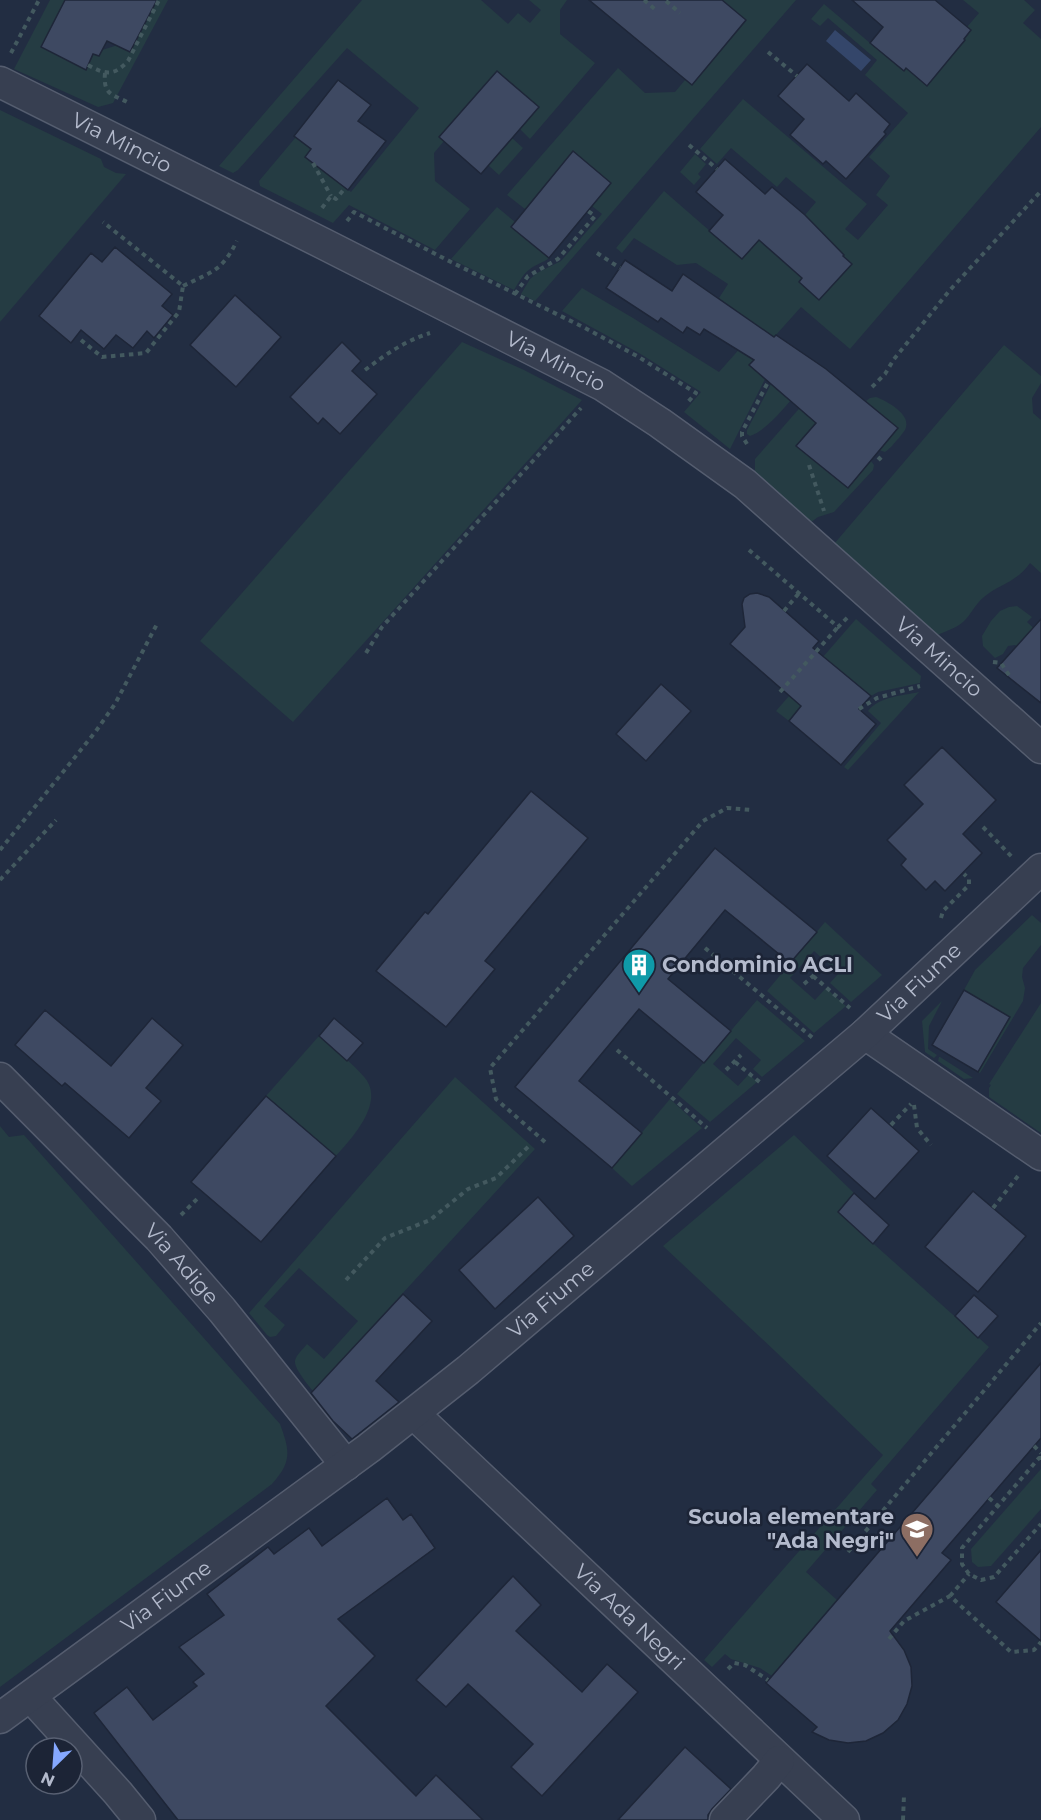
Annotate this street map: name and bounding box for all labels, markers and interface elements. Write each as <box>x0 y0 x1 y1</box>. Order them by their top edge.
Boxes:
street label: Via Mincio <box>68 107 176 178</box>
street label: Via Mincio <box>502 325 610 397</box>
street label: Via Mincio <box>891 611 988 702</box>
street label: Via Fiume <box>872 937 966 1028</box>
building icon: Condominio ACLI <box>621 947 657 994</box>
place label: Condominio ACLI <box>662 952 853 977</box>
street label: Via Adige <box>140 1218 224 1309</box>
street label: Via Fiume <box>502 1256 599 1343</box>
place label: Scuola elementare "Ada Negri" <box>688 1504 894 1553</box>
school or university icon: Scuola elementare "Ada Negri" <box>899 1511 935 1558</box>
street label: Via Fiume <box>116 1555 216 1637</box>
street label: Via Ada Negri <box>569 1559 690 1675</box>
north arrow <box>24 1736 84 1796</box>
text: N <box>38 1768 58 1790</box>

